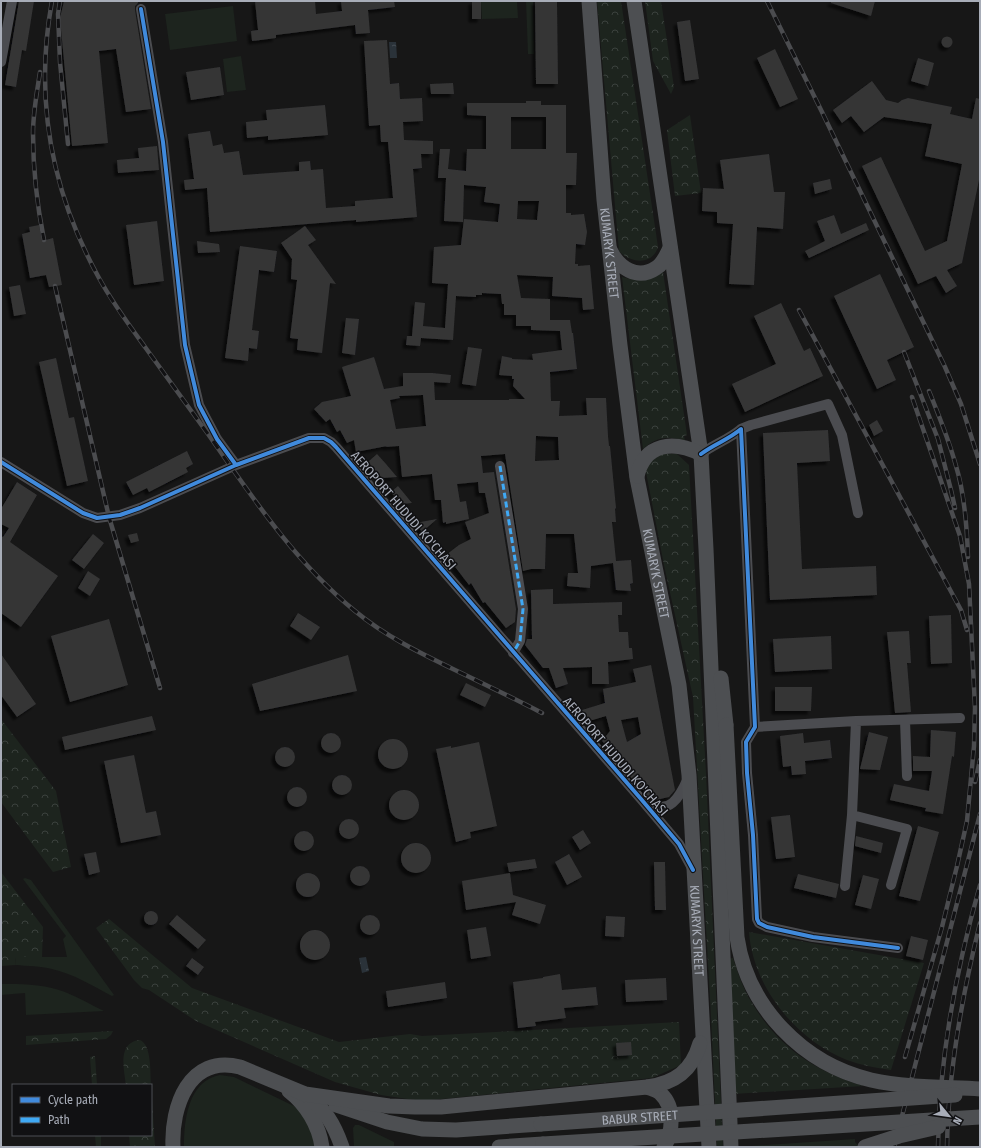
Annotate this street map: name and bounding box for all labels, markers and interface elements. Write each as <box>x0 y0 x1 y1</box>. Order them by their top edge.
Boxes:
street label: KUMARYK STREET <box>597 207 622 299</box>
street label: AEROPORT HUDUDI KO'CHASI <box>348 448 459 573</box>
street label: KUMARYK STREET <box>639 527 672 620</box>
street label: AEROPORT HUDUDI KO'CHASI <box>560 694 671 819</box>
street label: KUMARYK STREET <box>687 885 707 976</box>
legend <box>12 1084 152 1136</box>
text: Cycle path <box>48 1093 98 1107</box>
north arrow <box>929 1096 969 1136</box>
street label: BABUR STREET <box>601 1107 678 1128</box>
text: Path <box>48 1113 70 1127</box>
text: N <box>950 1115 965 1127</box>

